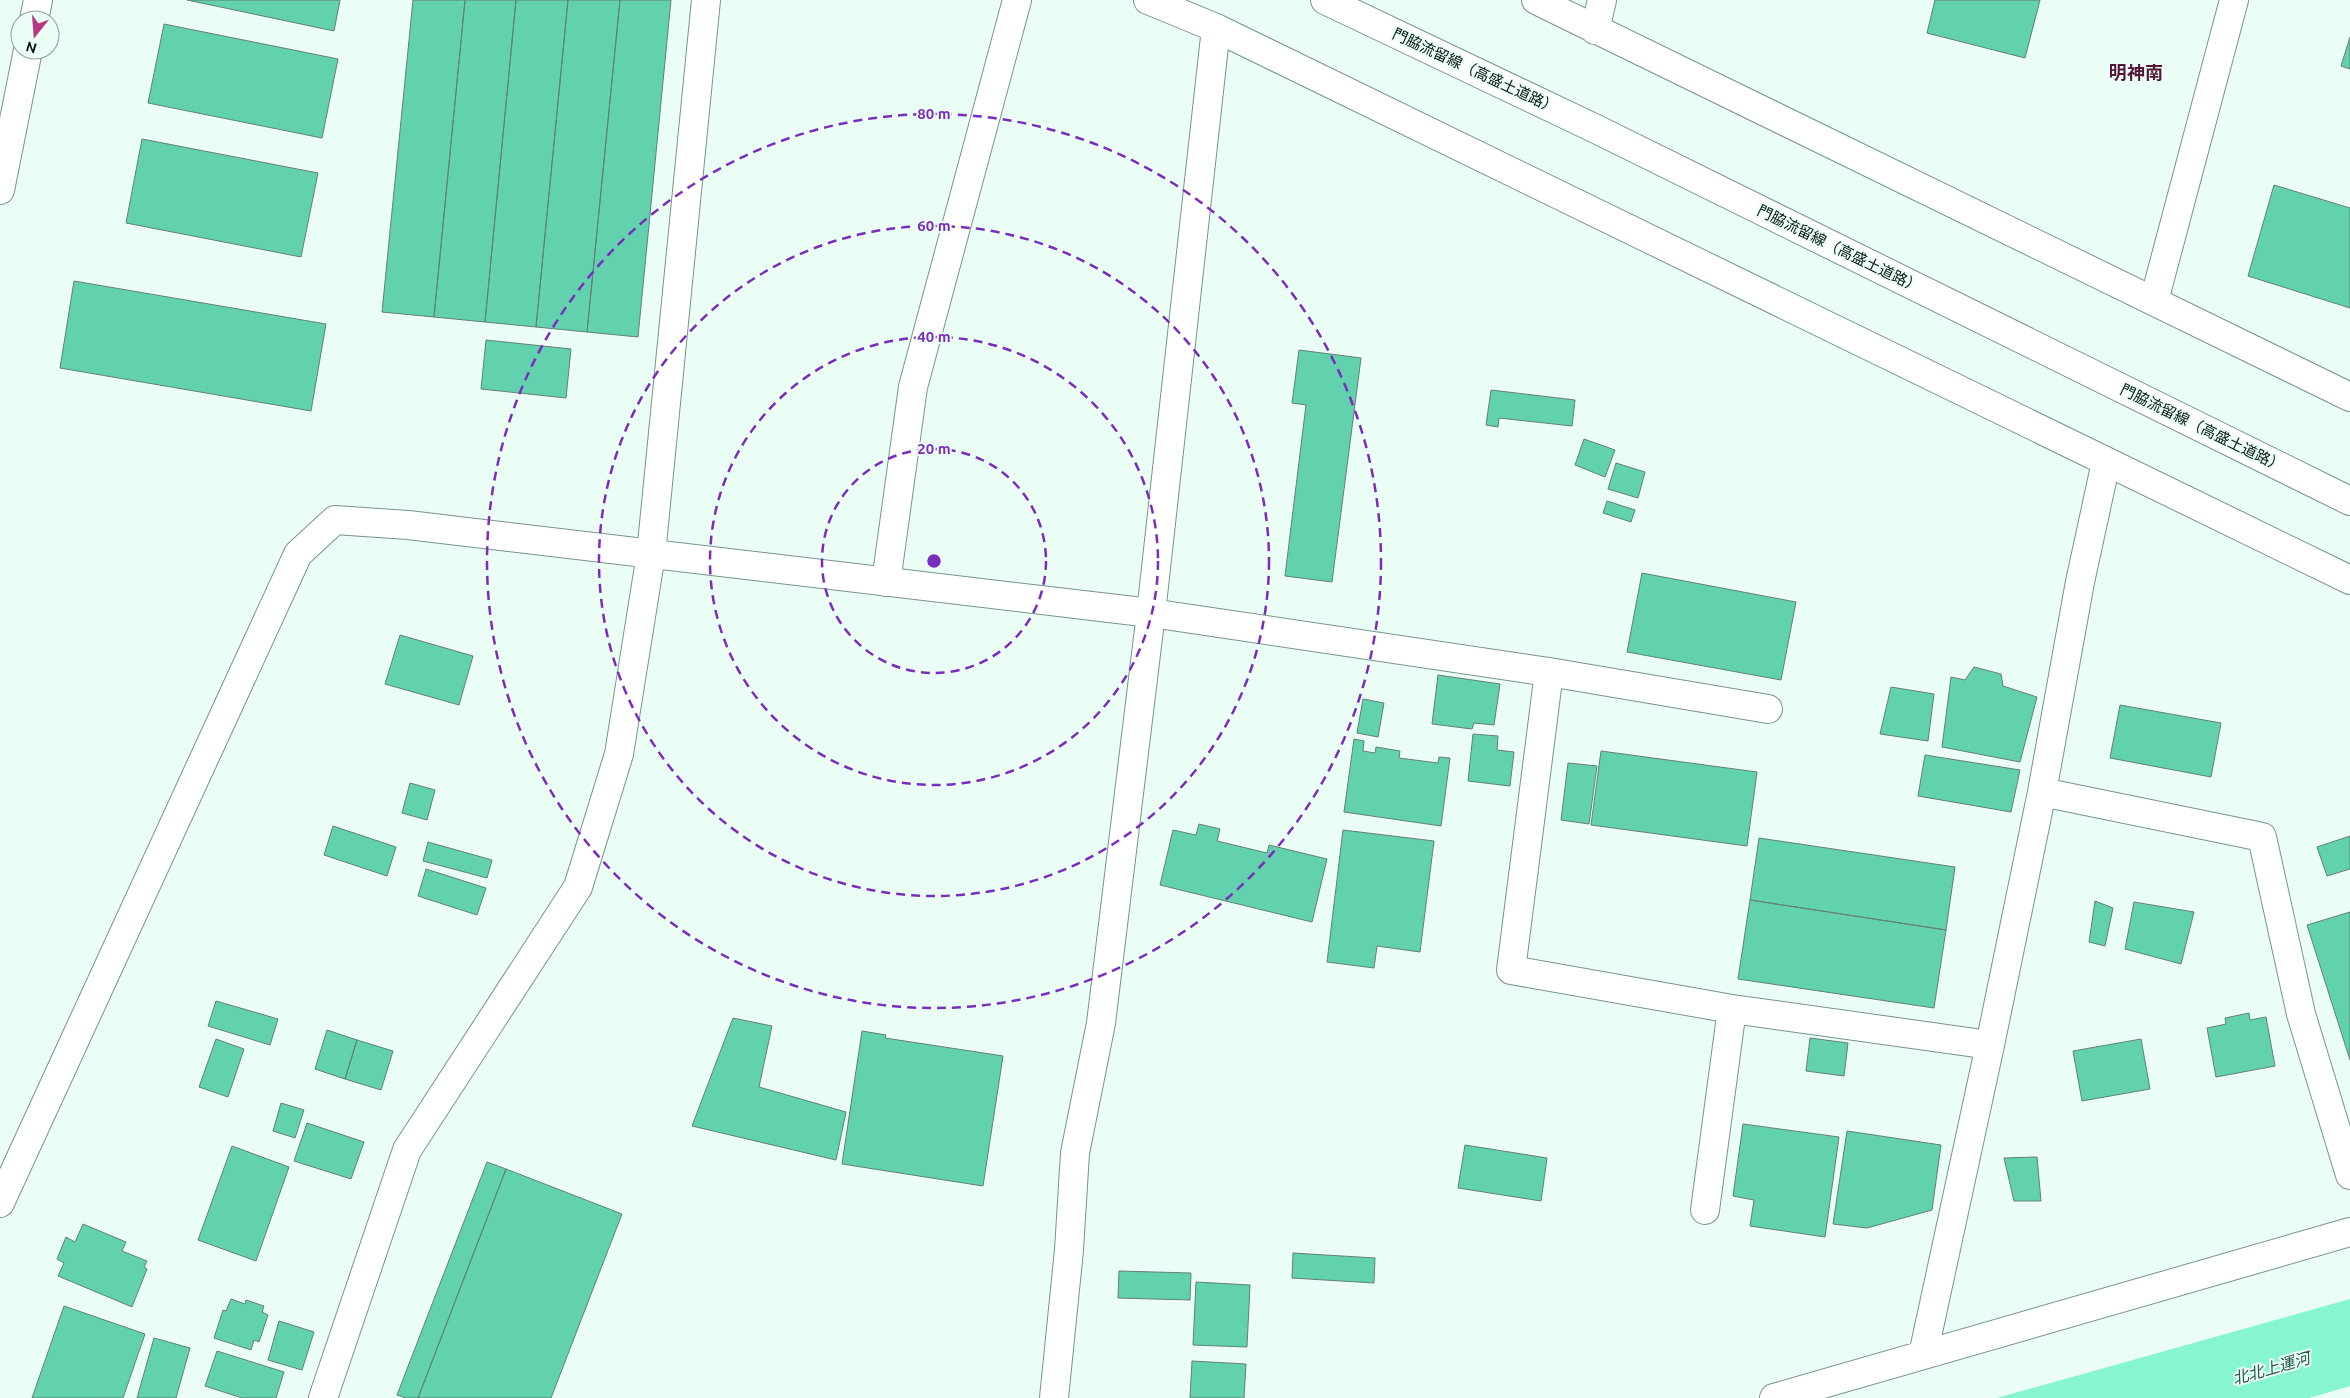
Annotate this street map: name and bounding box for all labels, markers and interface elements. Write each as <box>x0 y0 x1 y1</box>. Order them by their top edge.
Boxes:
north arrow <box>10 10 60 60</box>
street label: 門脇流留線（高盛土道路） <box>1390 25 1560 116</box>
text: N <box>24 38 39 57</box>
district label: 明神南 <box>2109 62 2163 82</box>
text: 80 m <box>917 105 951 122</box>
street label: 門脇流留線（高盛土道路） <box>1755 201 1924 296</box>
text: 60 m <box>917 217 951 234</box>
text: 40 m <box>917 328 951 345</box>
street label: 門脇流留線（高盛土道路） <box>2118 380 2287 475</box>
text: 20 m <box>917 440 951 457</box>
centre of rings <box>925 552 943 570</box>
water label: 北北上運河 <box>2230 1347 2315 1388</box>

